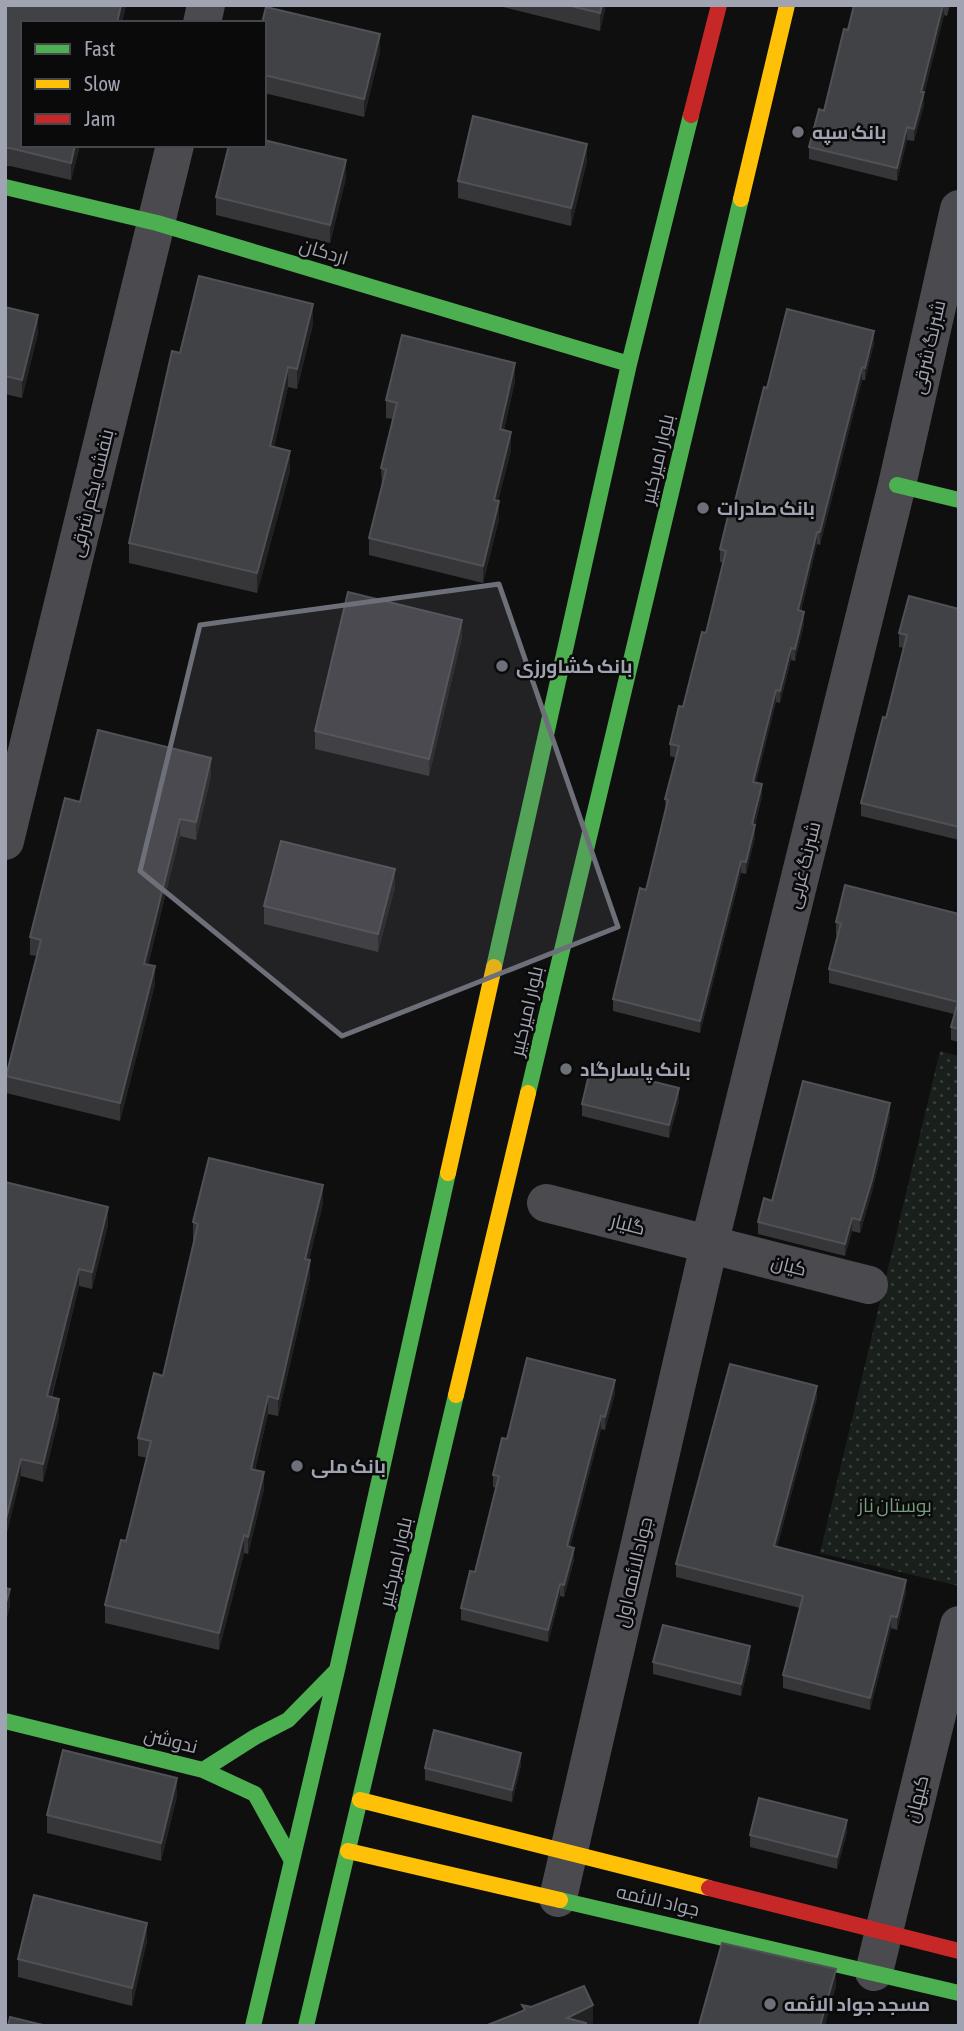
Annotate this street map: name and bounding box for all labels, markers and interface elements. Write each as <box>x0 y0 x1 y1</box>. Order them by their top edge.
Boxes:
legend <box>21 21 266 147</box>
text: Fast <box>84 36 115 60</box>
text: Slow <box>84 71 121 95</box>
text: Jam <box>84 106 116 130</box>
place label: بانک سپه <box>812 121 886 145</box>
marker: بانک سپه <box>790 124 806 140</box>
street label: اردکان <box>297 233 351 270</box>
street label: شبرنگ شرقی <box>907 298 950 396</box>
street label: بلوار امیرکبیر <box>636 412 679 507</box>
street label: بنفشه یکم شرقی <box>64 427 120 560</box>
place label: بانک صادرات <box>717 497 815 520</box>
marker: بانک صادرات <box>695 500 711 516</box>
place label: بانک کشاورزی <box>516 655 632 679</box>
marker: بانک کشاورزی <box>494 658 510 674</box>
street label: شبرنگ غربی <box>782 819 825 911</box>
street label: بلوار امیرکبیر <box>505 964 548 1059</box>
place label: بانک پاسارگاد <box>580 1058 691 1083</box>
marker: بانک پاسارگاد <box>558 1061 574 1077</box>
street label: گلیار <box>607 1209 648 1240</box>
street label: کیان <box>769 1250 809 1281</box>
place label: بانک ملی <box>311 1455 386 1478</box>
marker: بانک ملی <box>289 1458 305 1474</box>
park label: بوستان ناز <box>857 1494 932 1517</box>
street label: بلوار امیرکبیر <box>374 1515 417 1610</box>
street label: جوادالائمه اول <box>610 1515 657 1630</box>
street label: ندوشن <box>142 1723 200 1758</box>
street label: کیهان <box>899 1773 933 1825</box>
street label: جواد الائمه <box>614 1880 702 1921</box>
place label: مسجد جواد الائمه <box>784 1993 930 2016</box>
marker: مسجد جواد الائمه <box>762 1996 778 2012</box>

